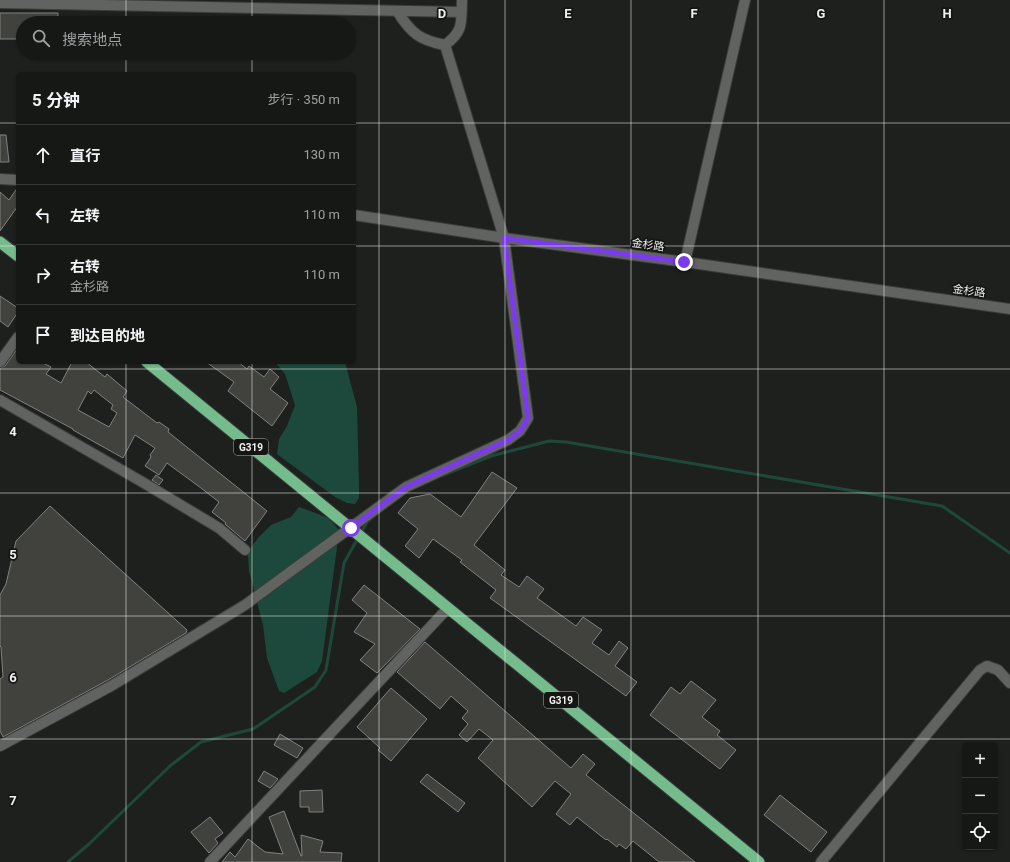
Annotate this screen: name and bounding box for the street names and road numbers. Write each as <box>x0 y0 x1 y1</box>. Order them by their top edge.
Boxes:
street label: 金杉路 <box>631 236 665 254</box>
street label: 金杉路 <box>952 282 986 300</box>
road number: G319 <box>234 439 268 455</box>
road number: G319 <box>544 692 578 708</box>

